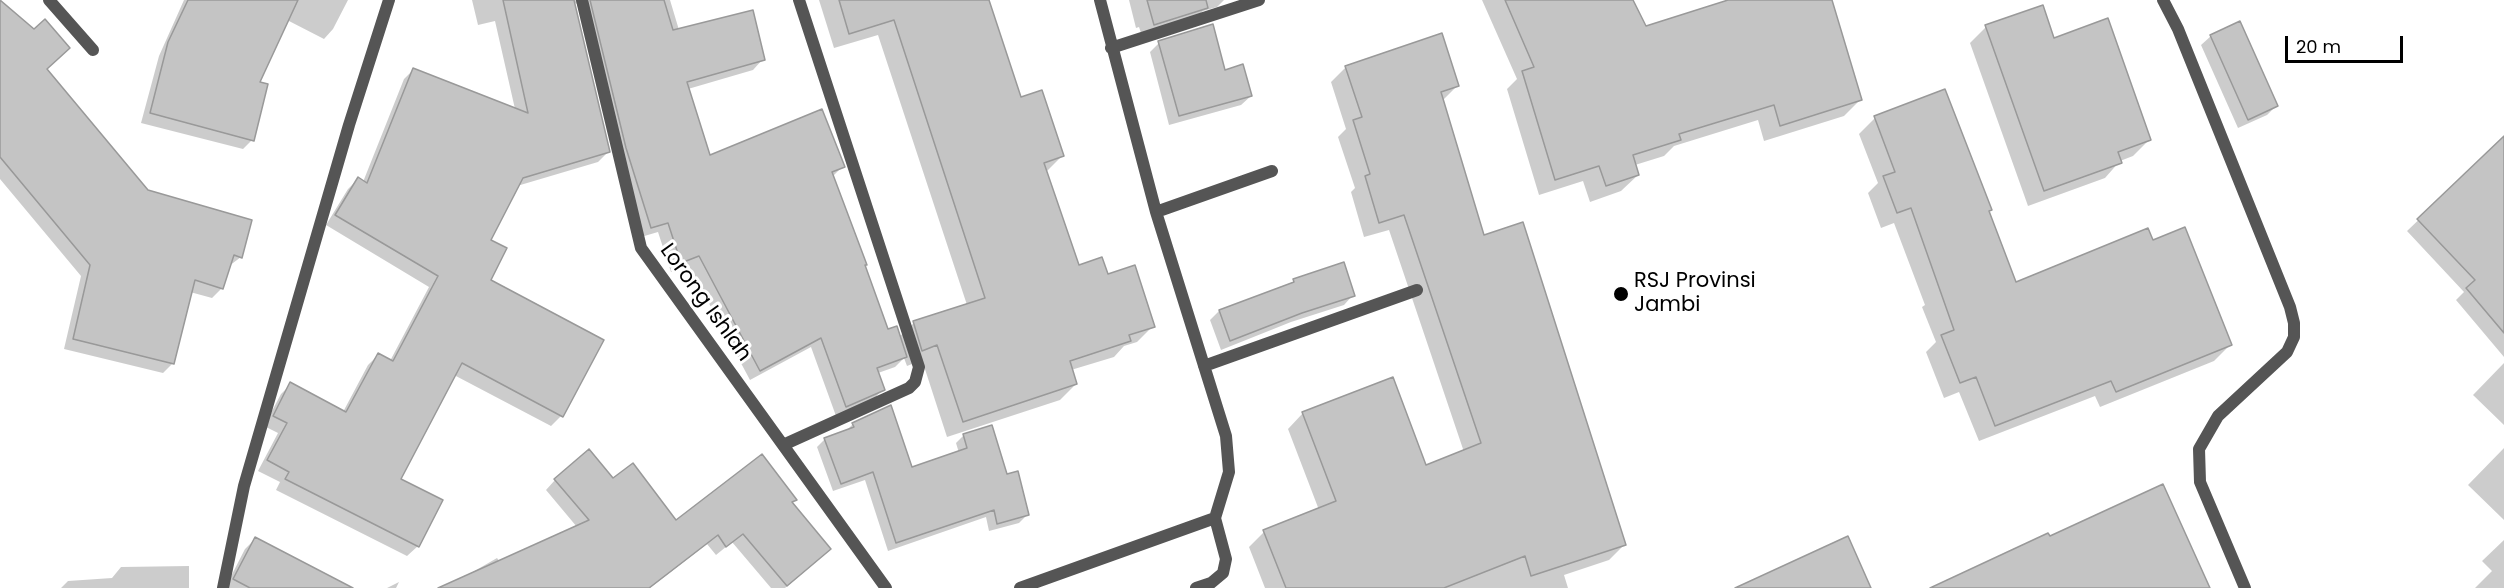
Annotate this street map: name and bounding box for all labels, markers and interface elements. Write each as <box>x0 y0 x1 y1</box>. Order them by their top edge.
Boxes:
scale bar <box>2288 24 2406 62</box>
text: 20 m <box>2296 34 2341 59</box>
street label: Lorong Ishlah <box>654 239 756 367</box>
place label: RSJ Provinsi Jambi <box>1634 269 1756 319</box>
marker: RSJ Provinsi Jambi <box>1612 285 1630 303</box>

